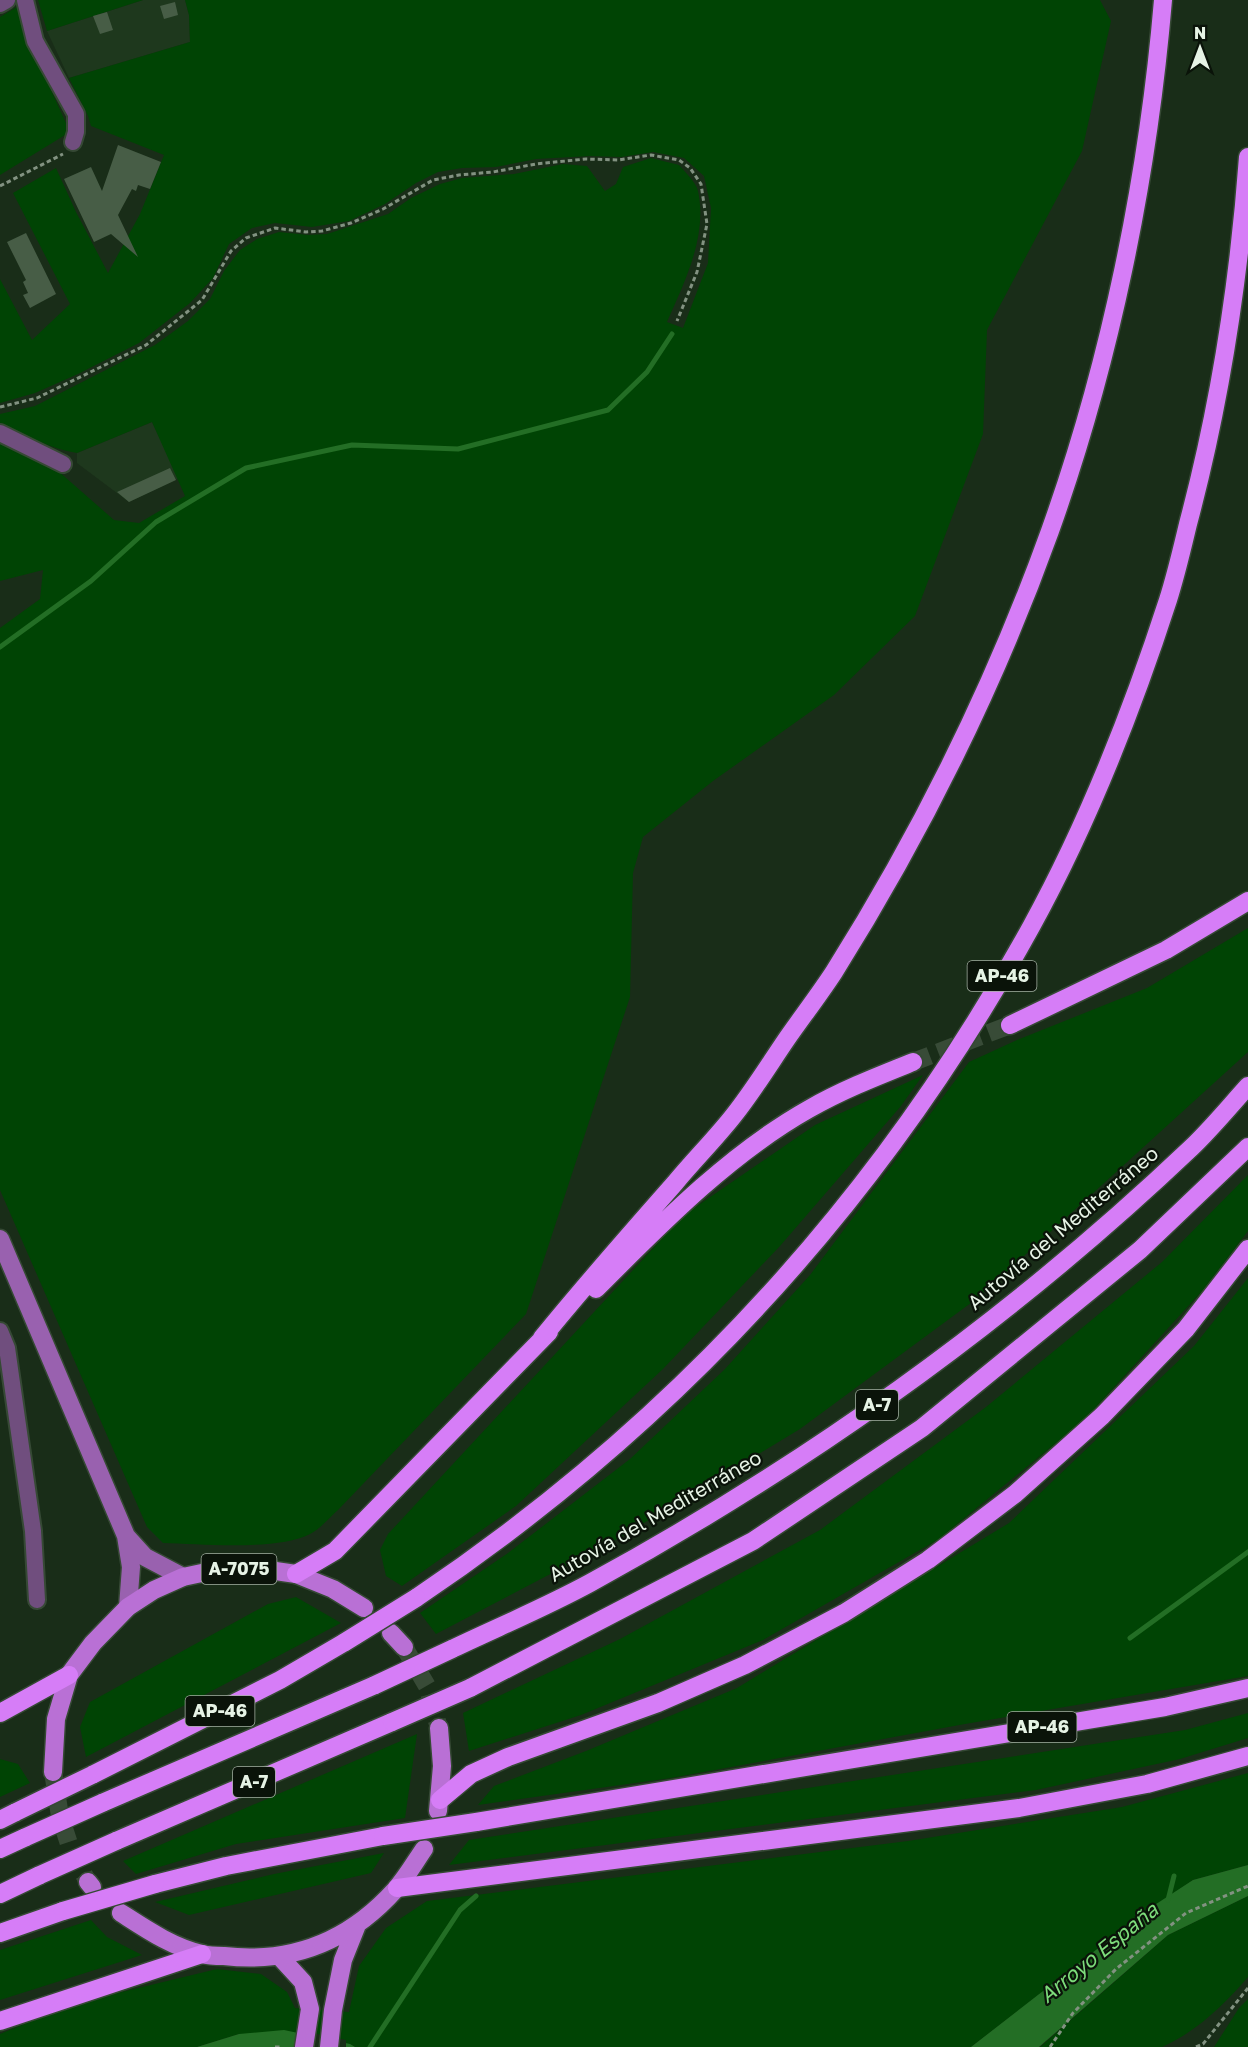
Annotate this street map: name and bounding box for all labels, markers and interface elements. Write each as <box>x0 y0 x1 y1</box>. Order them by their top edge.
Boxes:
north arrow <box>1170 18 1230 78</box>
text: N <box>1194 23 1206 43</box>
road number: AP-46 <box>968 961 1036 991</box>
street label: Autovía del Mediterráneo <box>962 1140 1163 1314</box>
road number: A-7 <box>856 1390 898 1420</box>
street label: Autovía del Mediterráneo <box>544 1444 765 1586</box>
road number: A-7075 <box>202 1554 276 1584</box>
road number: AP-46 <box>186 1696 254 1726</box>
road number: AP-46 <box>1008 1712 1076 1742</box>
road number: A-7 <box>233 1767 275 1797</box>
water label: Arroyo España <box>1034 1896 1164 2008</box>

